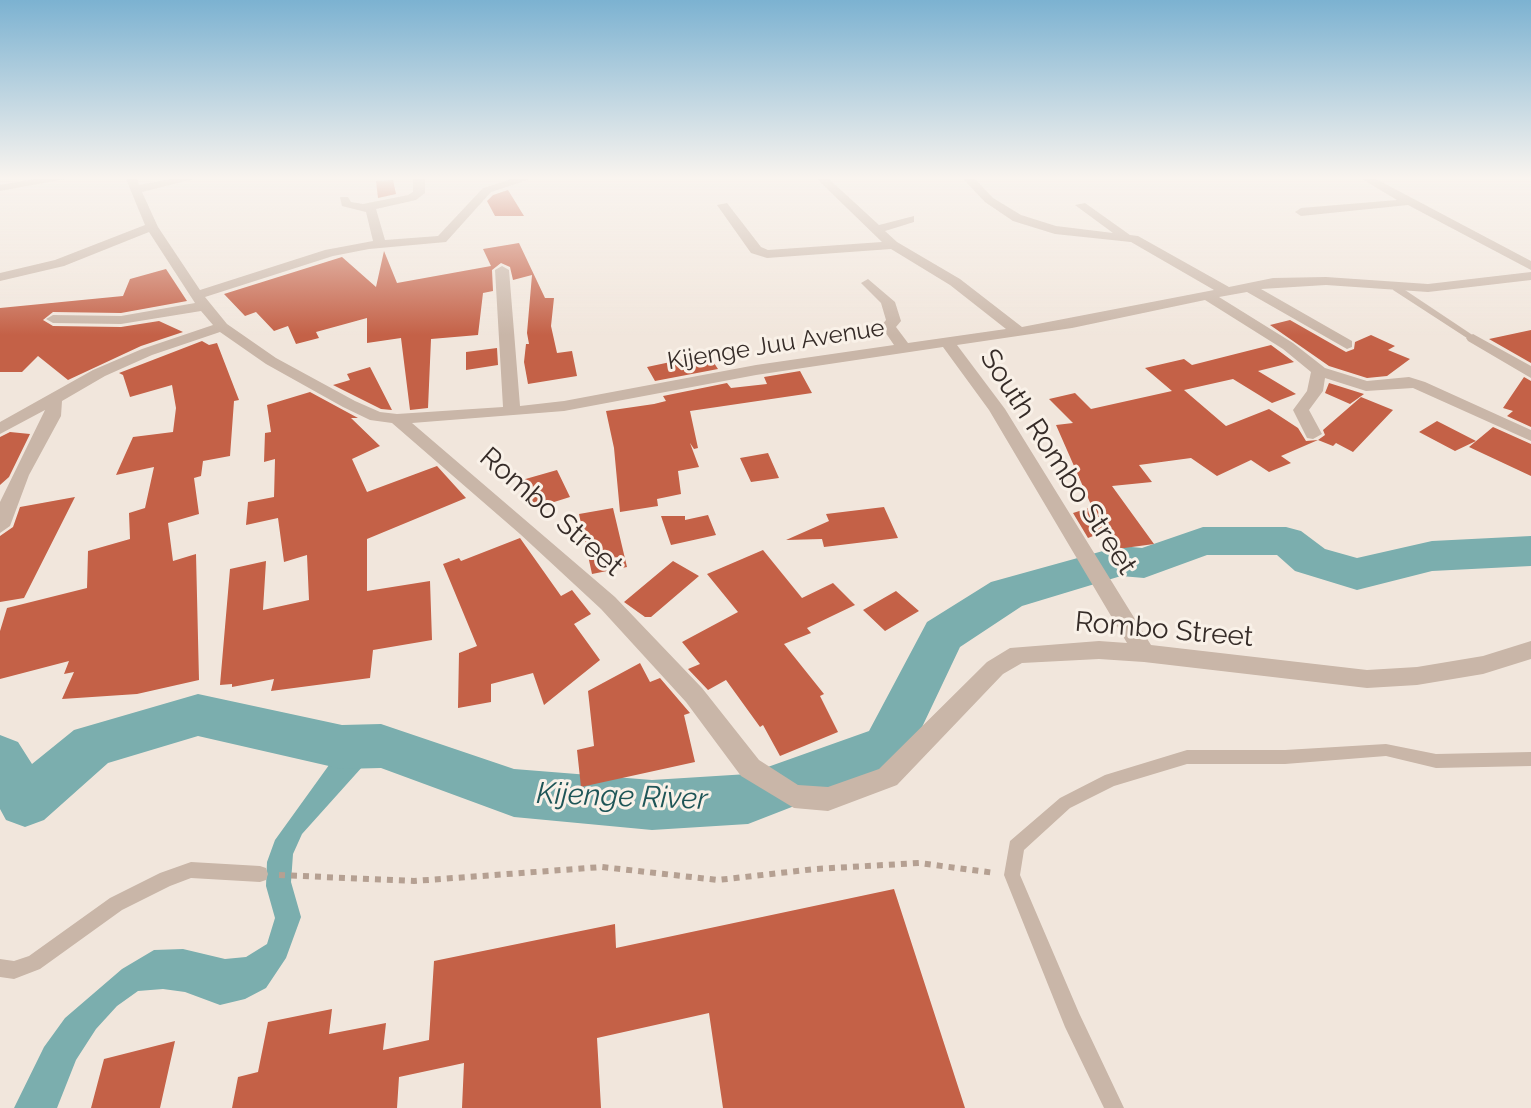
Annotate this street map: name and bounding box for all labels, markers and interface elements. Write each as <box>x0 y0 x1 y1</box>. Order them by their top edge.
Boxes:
street label: Kijenge Juu Avenue <box>665 314 887 376</box>
street label: South Rombo Street <box>973 343 1143 581</box>
street label: Rombo Street <box>472 441 630 583</box>
street label: Rombo Street <box>1073 605 1255 655</box>
water label: Kijenge River <box>536 776 708 818</box>

